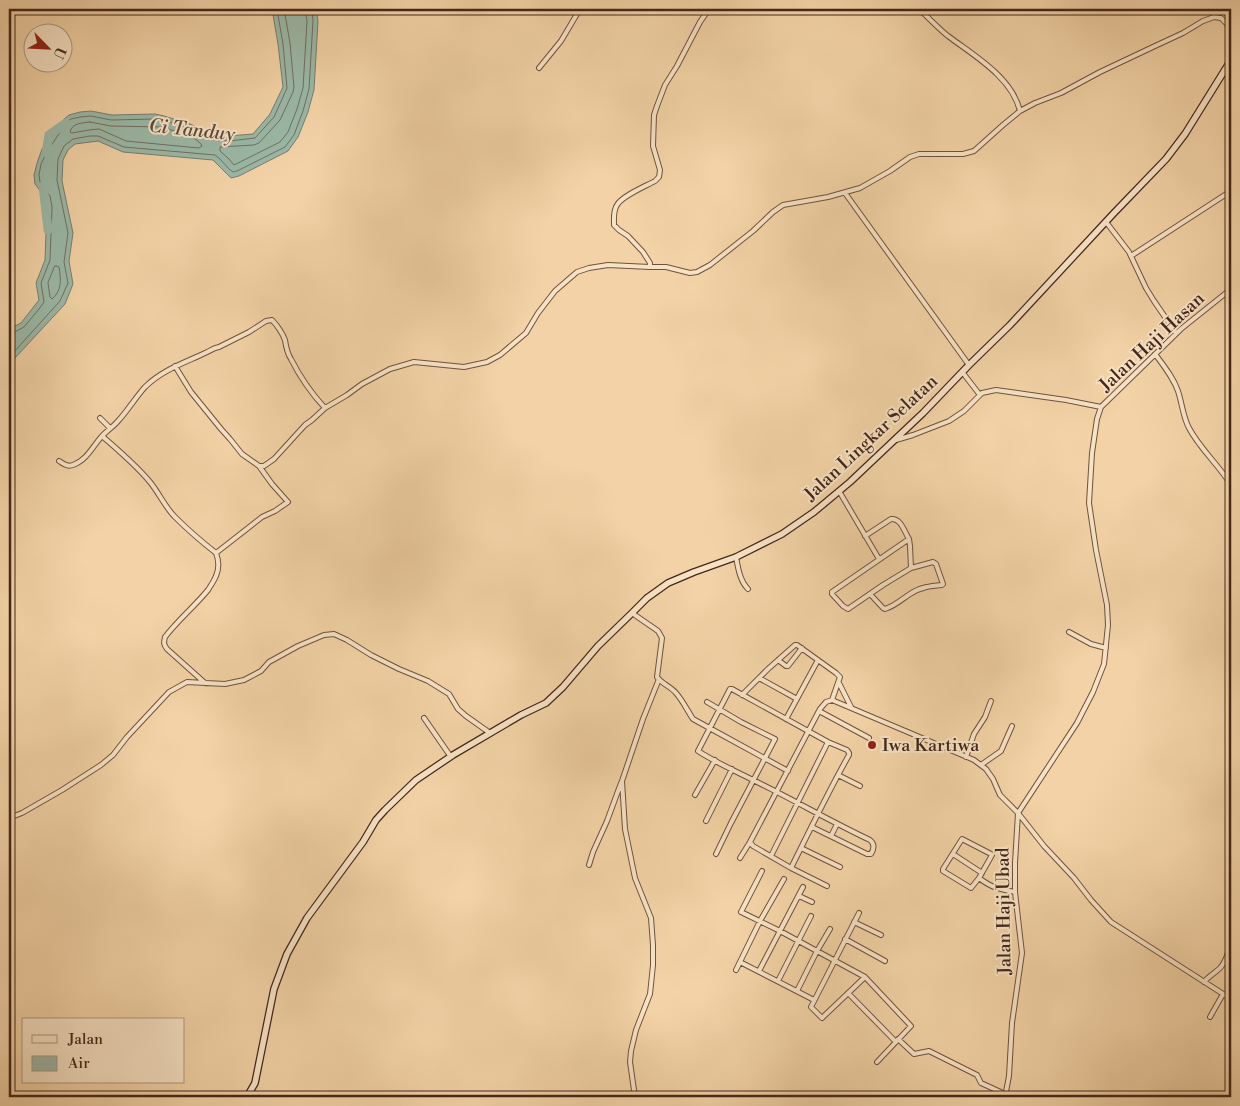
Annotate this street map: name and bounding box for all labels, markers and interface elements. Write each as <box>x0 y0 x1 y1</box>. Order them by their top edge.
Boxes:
north arrow <box>22 22 72 72</box>
text: U <box>48 44 69 62</box>
water label: Ci Tanduy <box>148 114 237 147</box>
street label: Jalan Haji Hasan <box>1094 287 1210 397</box>
street label: Jalan Lingkar Selatan <box>799 370 943 507</box>
place label: Iwa Kartiwa <box>882 734 980 757</box>
marker: Iwa Kartiwa <box>866 739 878 751</box>
street label: Jalan Haji Ubad <box>991 846 1017 976</box>
legend <box>22 1018 185 1084</box>
text: Jalan <box>67 1030 103 1049</box>
text: Air <box>67 1054 90 1073</box>

